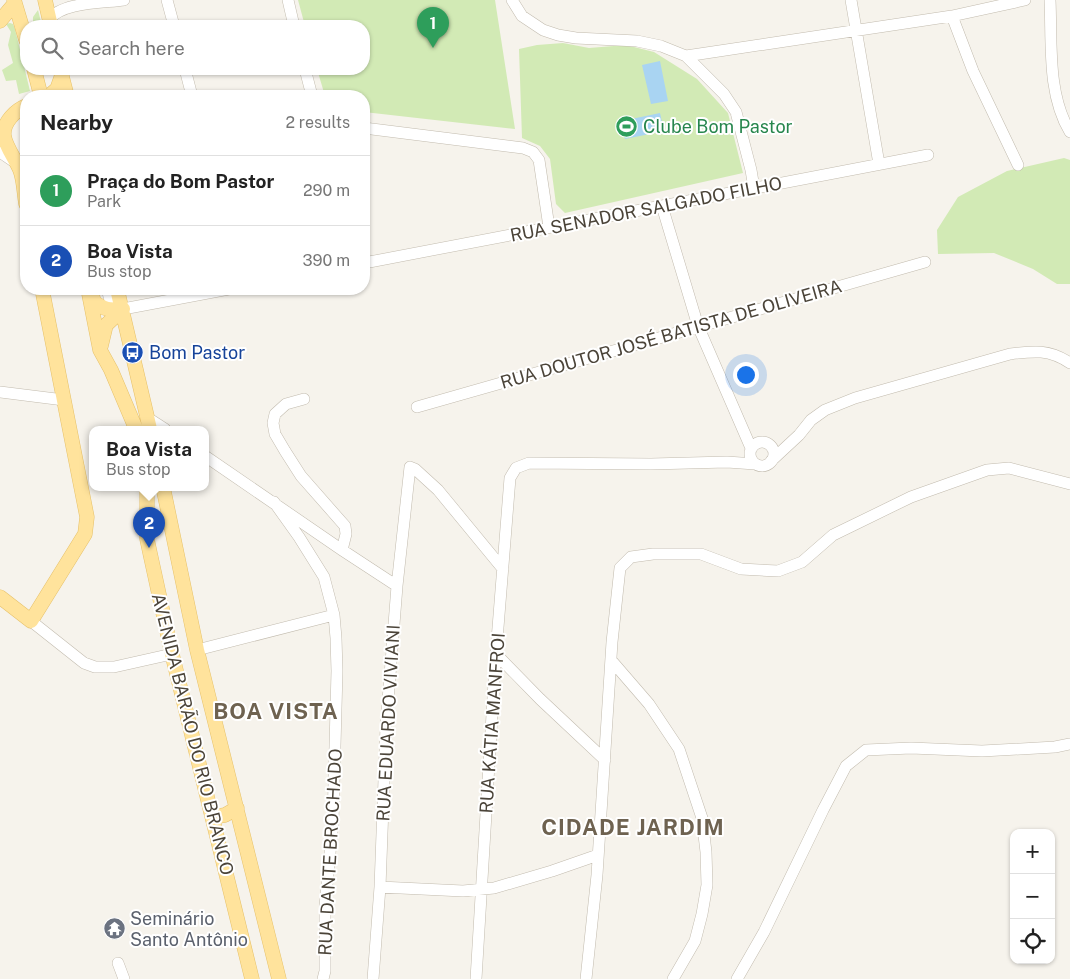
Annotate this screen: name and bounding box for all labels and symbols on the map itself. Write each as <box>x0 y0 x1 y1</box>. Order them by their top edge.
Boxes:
pin: 1 <box>417 7 449 48</box>
sports icon: Clube Bom Pastor <box>615 114 639 138</box>
place label: Clube Bom Pastor <box>643 116 793 137</box>
street label: RUA SENADOR SALGADO FILHO <box>508 172 784 246</box>
street label: RUA DOUTOR JOSÉ BATISTA DE OLIVEIRA <box>498 274 844 393</box>
bus stop icon: Bom Pastor <box>121 340 145 364</box>
place label: Bom Pastor <box>149 342 245 363</box>
your location <box>733 362 759 388</box>
pin: 2 <box>133 507 165 548</box>
street label: AVENIDA BARÃO DO RIO BRANCO <box>148 591 239 877</box>
street label: RUA EDUARDO VIVIANI <box>372 624 404 822</box>
street label: RUA KÁTIA MANFROI <box>474 632 509 814</box>
district label: BOA VISTA <box>213 698 339 724</box>
street label: RUA DANTE BROCHADO <box>314 748 346 956</box>
district label: CIDADE JARDIM <box>541 814 725 840</box>
place label: Seminário Santo Antônio <box>130 908 248 950</box>
temple icon: Seminário Santo Antônio <box>102 916 126 940</box>

